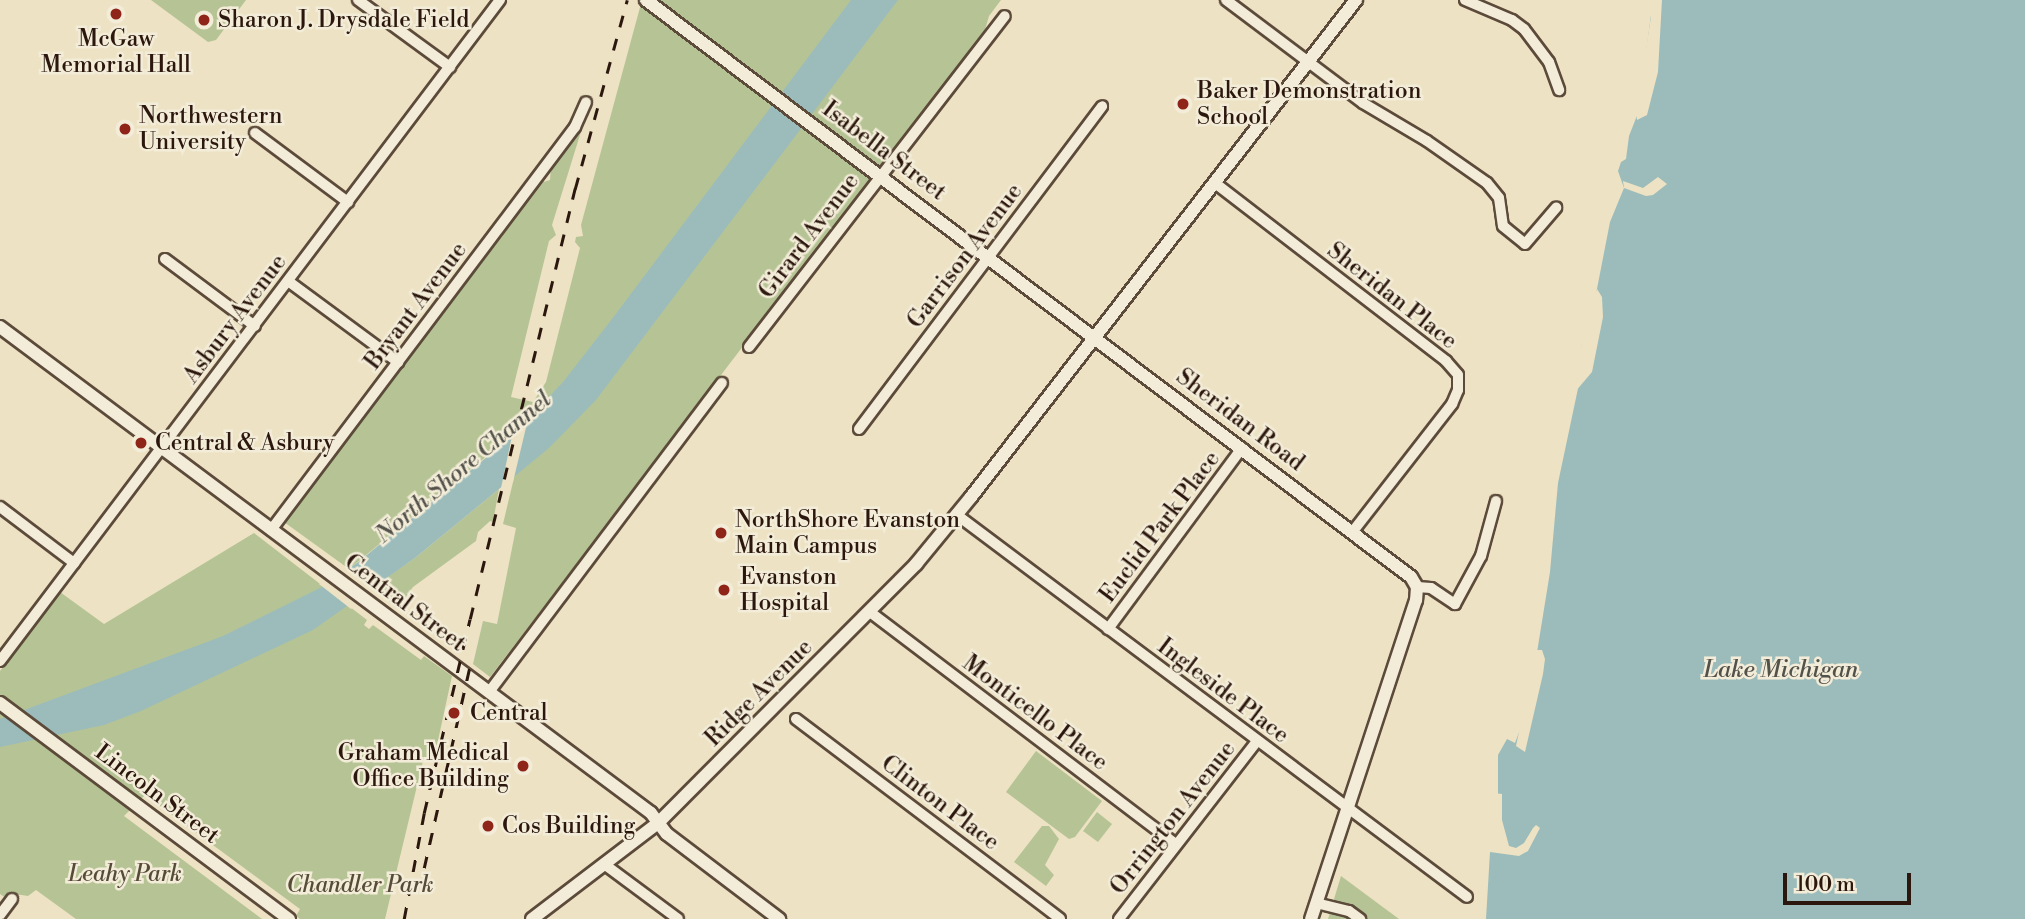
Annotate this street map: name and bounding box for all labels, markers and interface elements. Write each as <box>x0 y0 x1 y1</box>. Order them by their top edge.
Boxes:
marker: McGaw Memorial Hall <box>108 6 124 22</box>
place label: Sharon J. Drysdale Field <box>218 6 469 34</box>
marker: Sharon J. Drysdale Field <box>196 12 212 28</box>
place label: McGaw Memorial Hall <box>41 25 191 79</box>
place label: Baker Demonstration School <box>1197 77 1421 131</box>
street label: Isabella Street <box>817 96 951 206</box>
marker: Baker Demonstration School <box>1175 96 1191 112</box>
place label: Northwestern University <box>139 102 283 156</box>
marker: Northwestern University <box>117 121 133 137</box>
street label: Girard Avenue <box>753 168 865 304</box>
street label: Garrison Avenue <box>902 178 1028 334</box>
street label: Bryant Avenue <box>359 237 473 375</box>
street label: Sheridan Place <box>1322 237 1462 355</box>
street label: Asbury Avenue <box>177 249 293 389</box>
street label: Sheridan Road <box>1171 363 1309 477</box>
water label: North Shore Channel <box>370 386 558 550</box>
place label: Central & Asbury <box>155 429 334 457</box>
marker: Central & Asbury <box>133 435 149 451</box>
street label: Euclid Park Place <box>1094 446 1226 608</box>
place label: NorthShore Evanston Main Campus <box>735 506 960 560</box>
marker: NorthShore Evanston Main Campus <box>713 525 729 541</box>
street label: Central Street <box>339 548 471 658</box>
place label: Evanston Hospital <box>740 563 837 617</box>
marker: Evanston Hospital <box>714 580 734 600</box>
street label: Ingleside Place <box>1152 633 1294 749</box>
street label: Ridge Avenue <box>700 634 818 752</box>
street label: Monticello Place <box>957 649 1113 777</box>
water label: Lake Michigan <box>1703 657 1859 685</box>
place label: Central <box>470 699 548 727</box>
marker: Central <box>444 703 464 723</box>
street label: Orrington Avenue <box>1105 736 1241 900</box>
street label: Lincoln Street <box>89 738 225 850</box>
place label: Graham Medical Office Building <box>338 739 509 793</box>
street label: Clinton Place <box>876 750 1004 856</box>
marker: Graham Medical Office Building <box>515 758 531 774</box>
place label: Cos Building <box>502 812 635 840</box>
marker: Cos Building <box>480 818 496 834</box>
park label: Leahy Park <box>68 860 182 888</box>
scale bar <box>1787 860 1915 904</box>
park label: Chandler Park <box>287 871 433 899</box>
text: 100 m <box>1796 872 1855 898</box>

